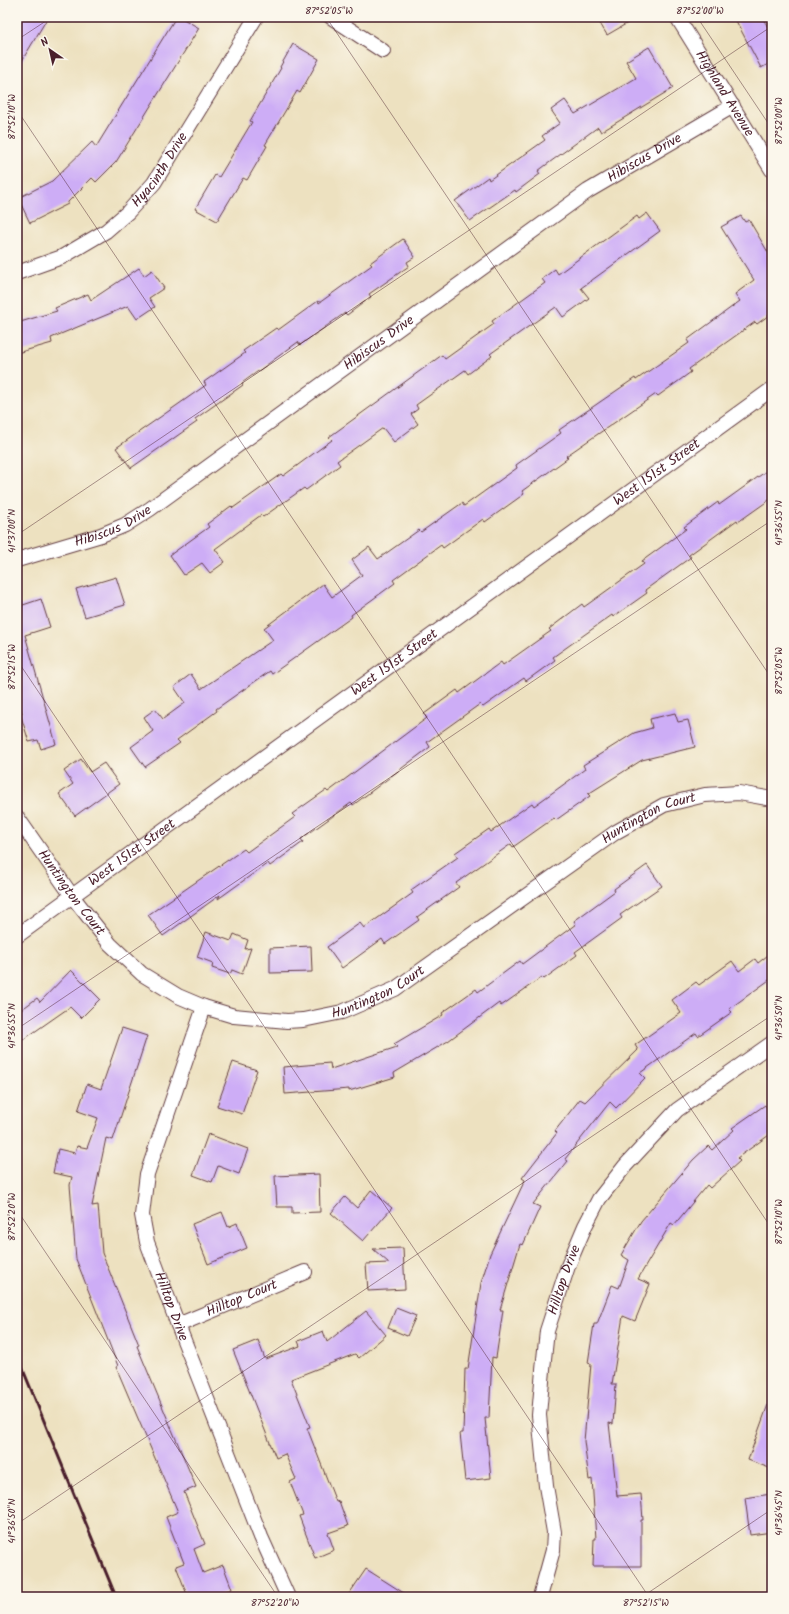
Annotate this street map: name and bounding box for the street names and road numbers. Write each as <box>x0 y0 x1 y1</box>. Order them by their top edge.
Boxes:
street label: Highland Avenue <box>689 46 760 142</box>
street label: Hyacinth Drive <box>126 127 194 212</box>
street label: Hibiscus Drive <box>603 127 686 188</box>
street label: Hibiscus Drive <box>339 309 419 376</box>
street label: West 151st Street <box>609 433 705 512</box>
street label: Hibiscus Drive <box>72 499 157 553</box>
street label: West 151st Street <box>346 623 443 702</box>
street label: Huntington Court <box>597 787 699 850</box>
street label: West 151st Street <box>84 813 181 892</box>
street label: Huntington Court <box>32 845 111 941</box>
street label: Huntington Court <box>329 960 430 1025</box>
street label: Hilltop Drive <box>542 1241 587 1318</box>
street label: Hilltop Drive <box>148 1268 195 1345</box>
street label: Hilltop Court <box>203 1274 281 1323</box>

